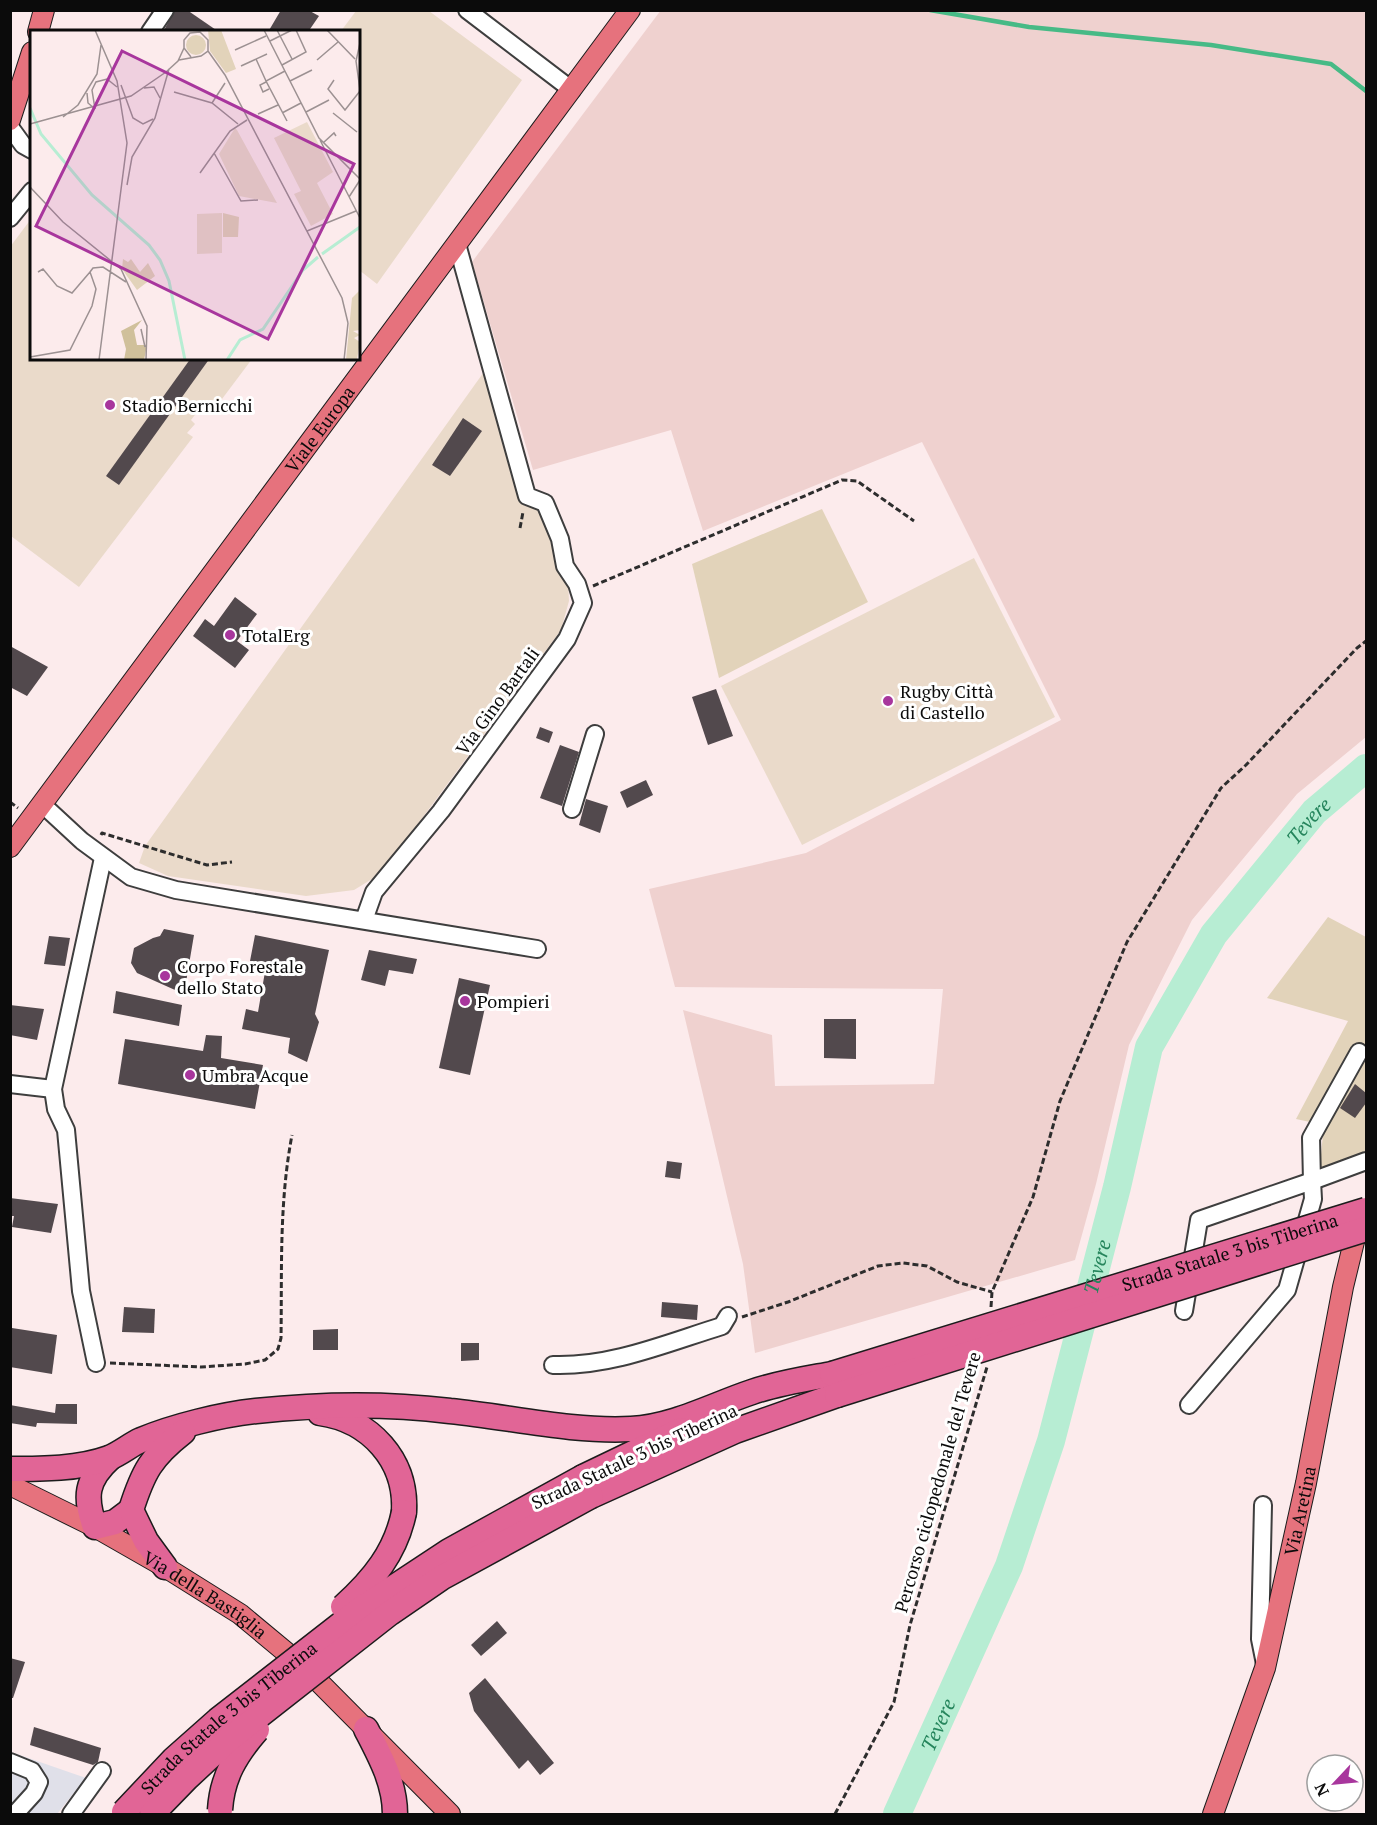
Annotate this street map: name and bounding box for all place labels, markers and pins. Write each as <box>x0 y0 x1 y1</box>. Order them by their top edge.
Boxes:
place label: Stadio Bernicchi <box>122 393 253 417</box>
marker: Stadio Bernicchi <box>103 398 117 412</box>
place label: TotalErg <box>242 623 310 647</box>
marker: TotalErg <box>223 628 237 642</box>
place label: Rugby Città di Castello <box>900 679 994 724</box>
marker: Rugby Città di Castello <box>881 694 895 708</box>
place label: Corpo Forestale dello Stato <box>177 954 303 999</box>
marker: Corpo Forestale dello Stato <box>158 969 172 983</box>
place label: Pompieri <box>477 989 550 1013</box>
marker: Pompieri <box>458 994 472 1008</box>
place label: Umbra Acque <box>202 1063 308 1087</box>
marker: Umbra Acque <box>183 1068 197 1082</box>

